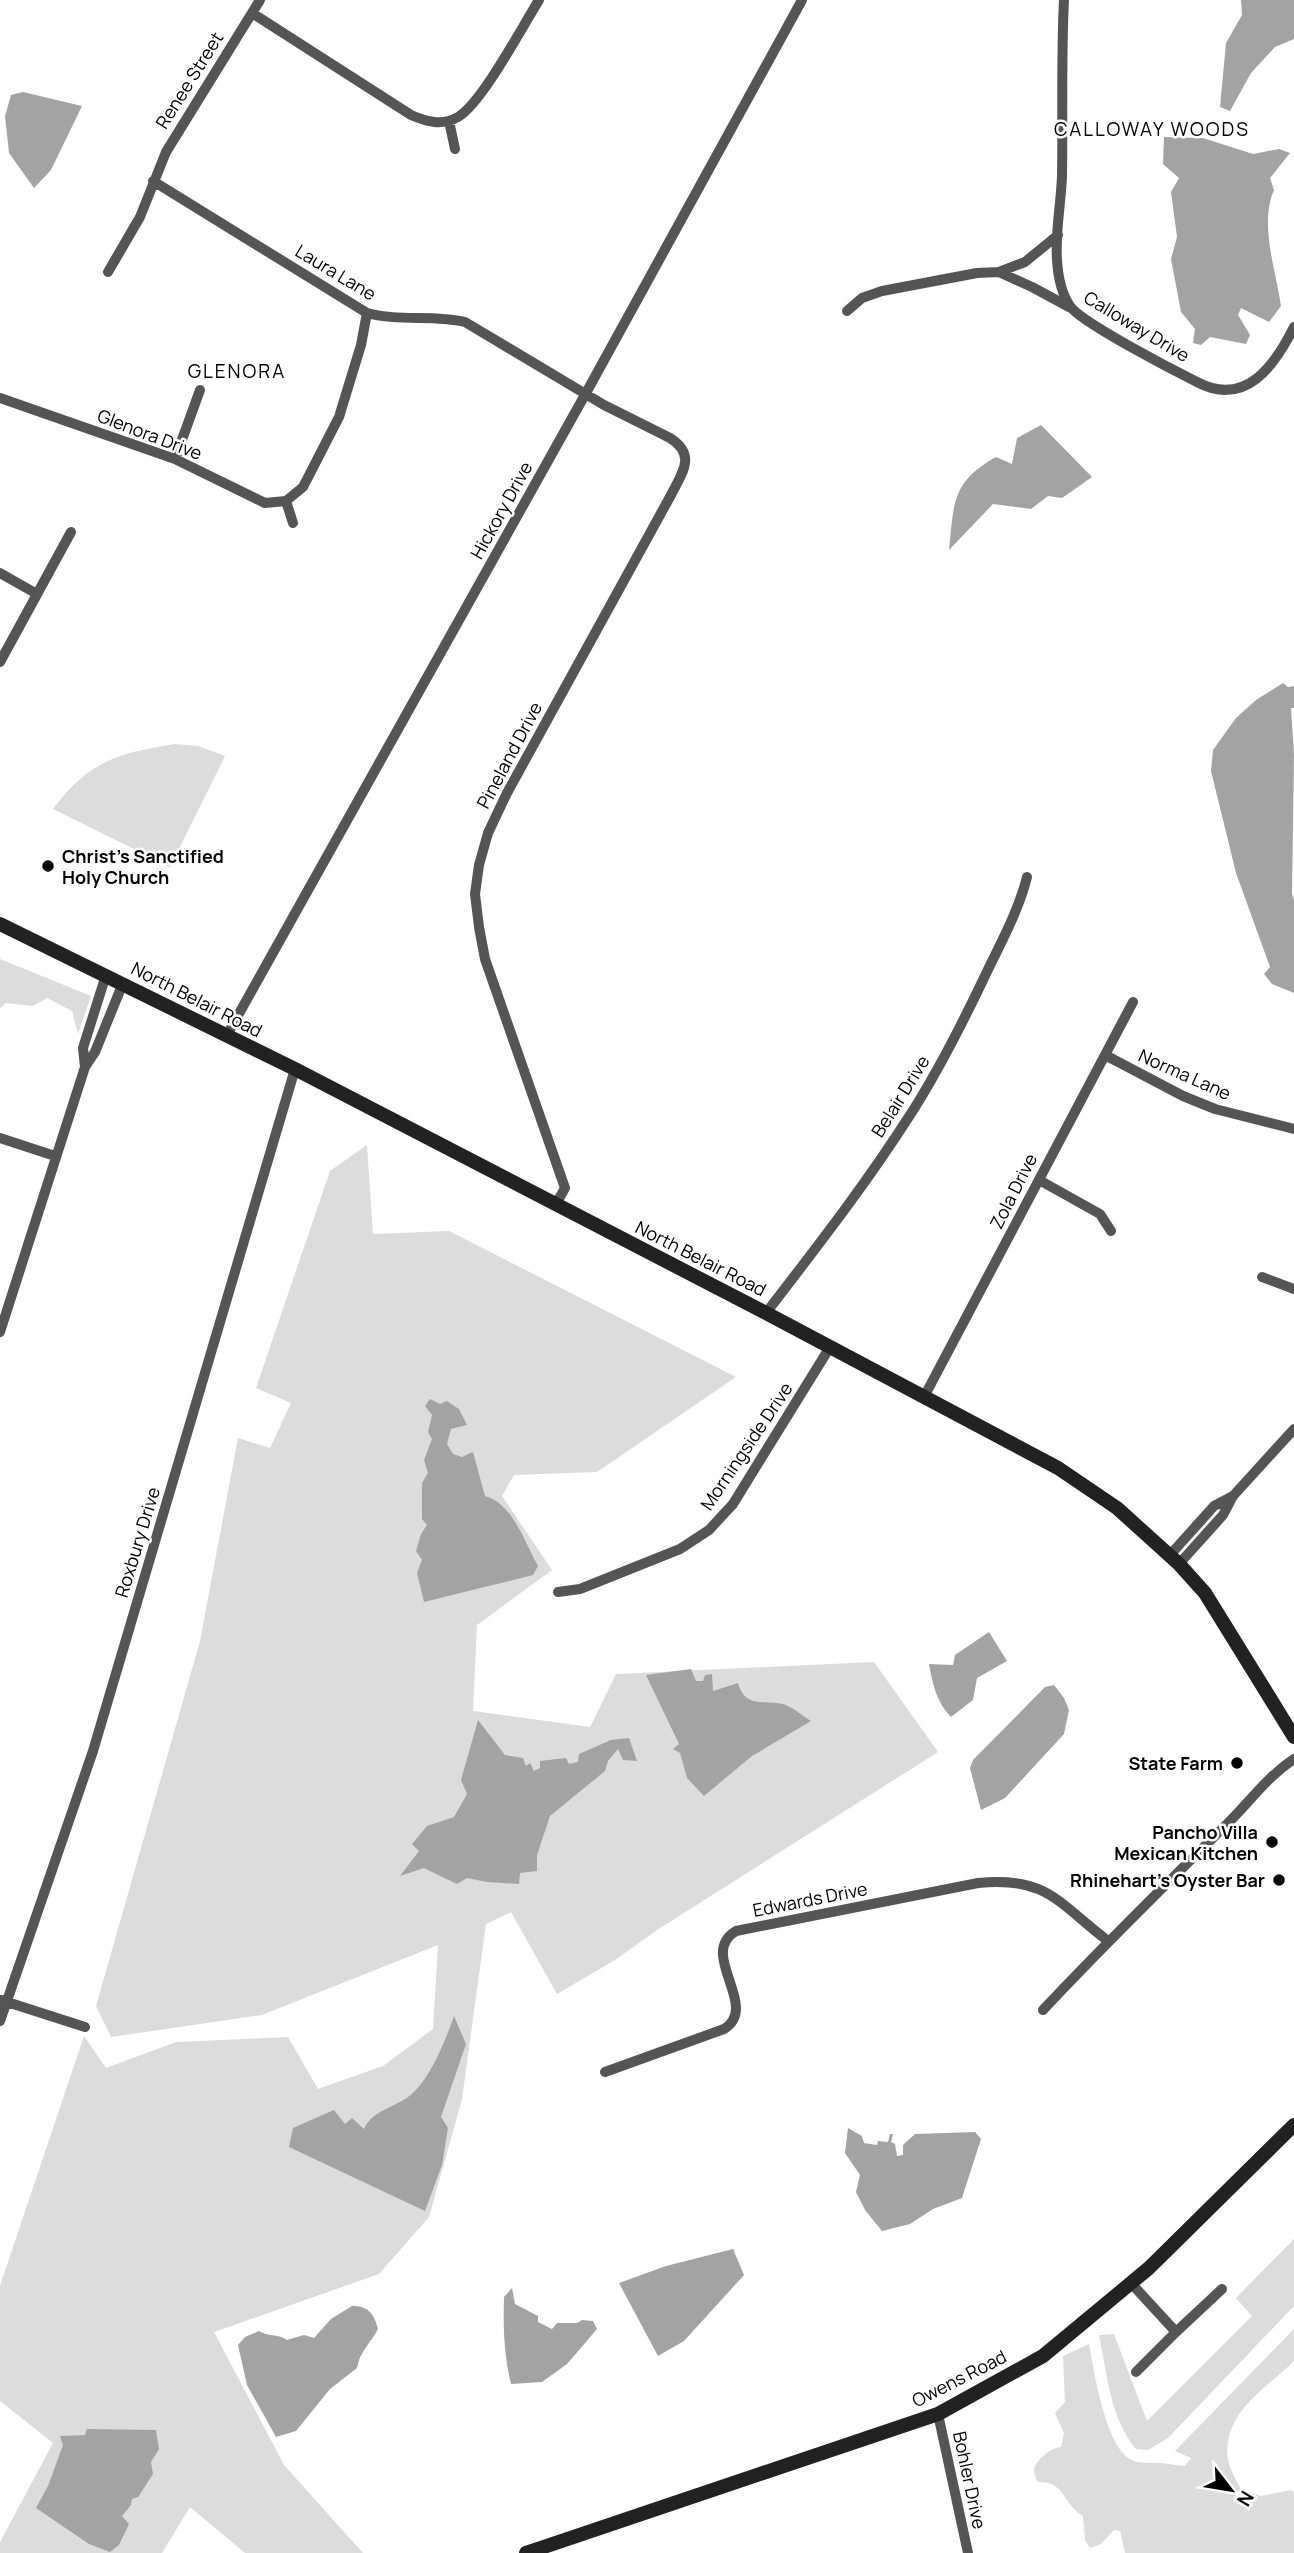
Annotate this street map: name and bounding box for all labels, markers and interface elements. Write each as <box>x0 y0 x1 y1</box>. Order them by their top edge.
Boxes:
street label: Renee Street <box>150 27 228 133</box>
district label: CALLOWAY WOODS <box>1054 116 1250 142</box>
street label: Laura Lane <box>291 239 381 305</box>
street label: Calloway Drive <box>1080 285 1194 367</box>
district label: GLENORA <box>188 358 286 384</box>
street label: Glenora Drive <box>94 403 206 465</box>
street label: Hickory Drive <box>464 457 538 563</box>
street label: Pineland Drive <box>471 698 547 812</box>
place label: Christ's Sanctified Holy Church <box>62 844 224 889</box>
marker: Christ's Sanctified Holy Church <box>40 858 56 874</box>
street label: North Belair Road <box>128 956 266 1042</box>
street label: Norma Lane <box>1135 1043 1235 1105</box>
street label: Belair Drive <box>865 1051 935 1141</box>
street label: Zola Drive <box>984 1149 1042 1233</box>
street label: North Belair Road <box>632 1215 770 1301</box>
street label: Morningside Drive <box>694 1378 798 1514</box>
street label: Roxbury Drive <box>109 1484 165 1600</box>
place label: State Farm <box>1128 1751 1223 1775</box>
marker: State Farm <box>1229 1755 1245 1771</box>
place label: Pancho Villa Mexican Kitchen <box>1114 1820 1258 1865</box>
marker: Pancho Villa Mexican Kitchen <box>1264 1834 1280 1850</box>
place label: Rhinehart's Oyster Bar <box>1070 1868 1265 1892</box>
marker: Rhinehart's Oyster Bar <box>1271 1872 1287 1888</box>
street label: Edwards Drive <box>751 1876 869 1922</box>
street label: Owens Road <box>908 2344 1010 2412</box>
street label: Bohler Drive <box>948 2429 992 2531</box>
north arrow <box>1196 2455 1266 2525</box>
text: N <box>1231 2486 1260 2511</box>

